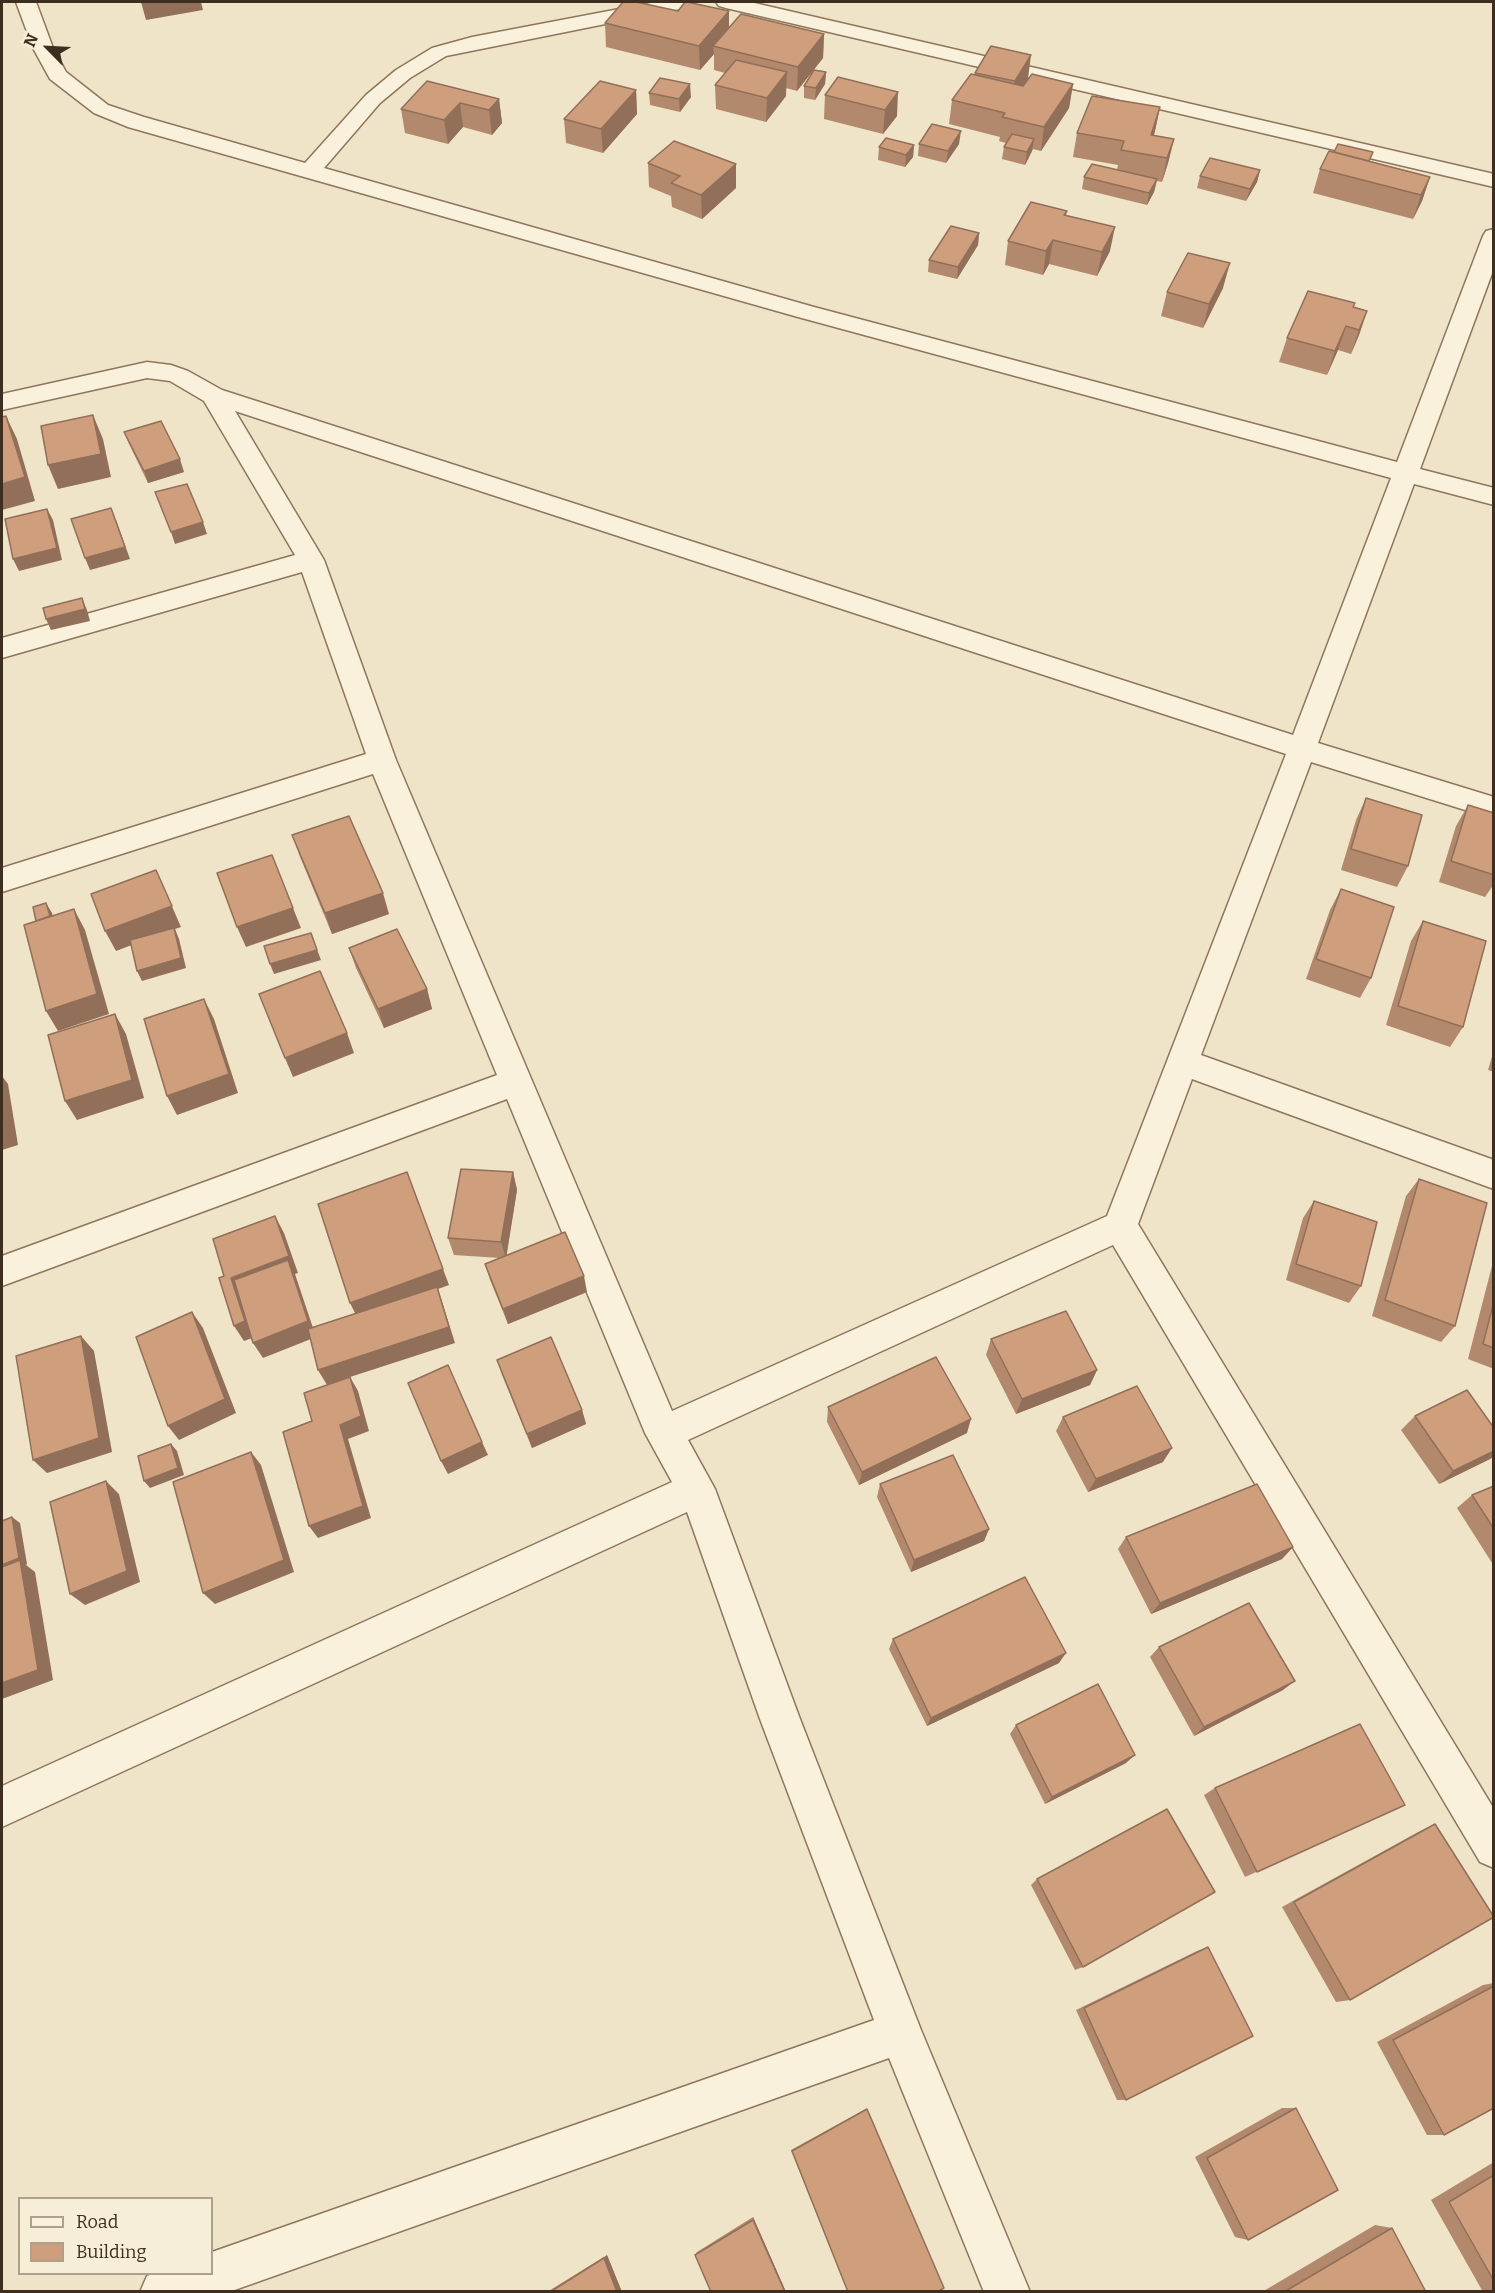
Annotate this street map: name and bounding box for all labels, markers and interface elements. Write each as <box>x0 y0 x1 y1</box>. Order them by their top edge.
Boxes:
north arrow <box>18 18 78 78</box>
text: N <box>20 31 42 50</box>
legend <box>18 2197 213 2275</box>
text: Road <box>76 2211 118 2233</box>
text: Building <box>76 2241 147 2263</box>

